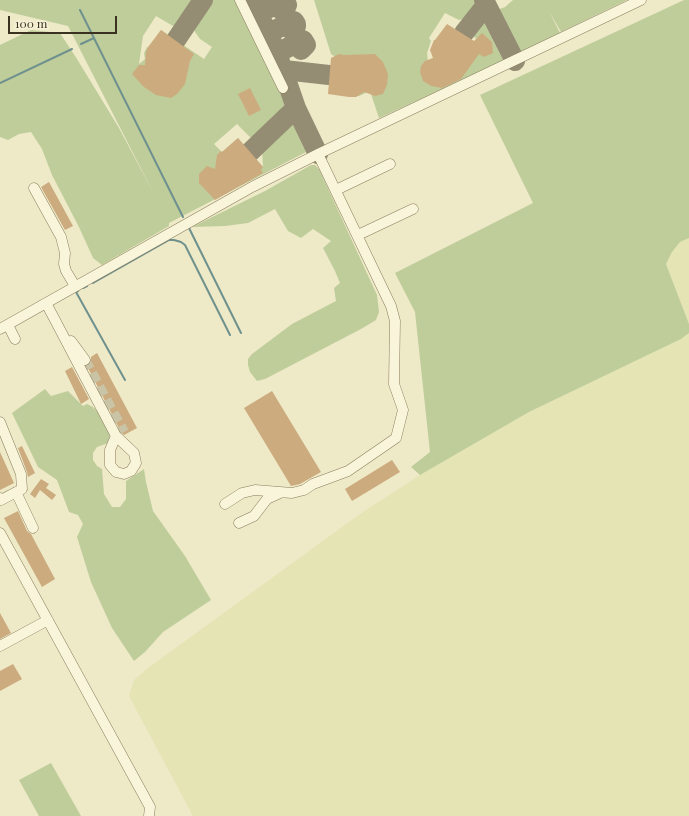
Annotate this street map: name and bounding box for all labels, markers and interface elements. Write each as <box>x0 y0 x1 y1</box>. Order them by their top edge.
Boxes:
scale bar <box>10 8 119 34</box>
text: 100 m <box>15 15 47 31</box>

